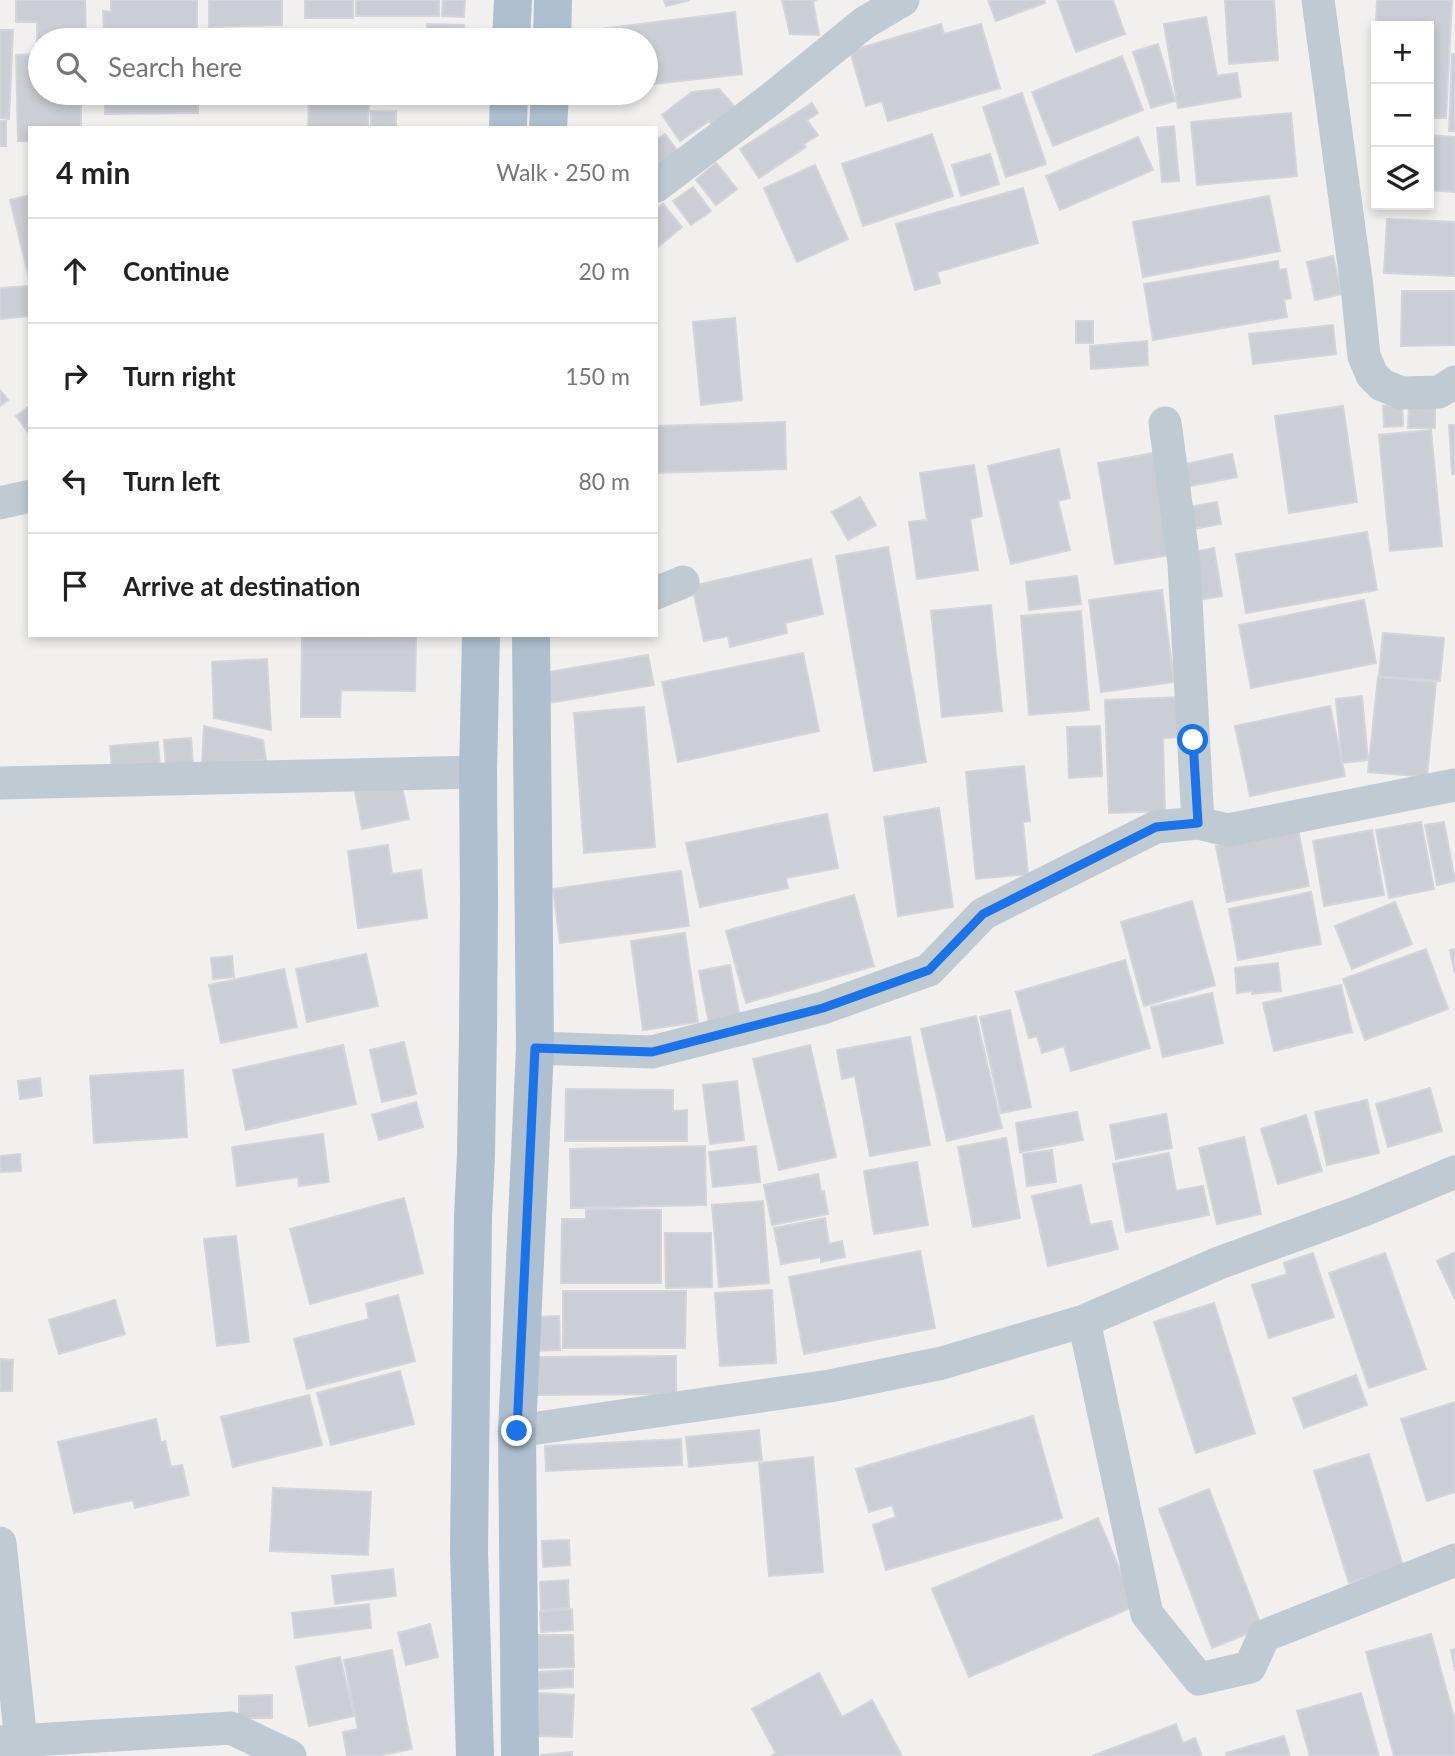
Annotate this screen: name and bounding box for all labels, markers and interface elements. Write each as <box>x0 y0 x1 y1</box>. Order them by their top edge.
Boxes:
map controls <box>1371 21 1434 210</box>
button: + <box>1371 21 1434 84</box>
search box <box>28 28 658 105</box>
icon: search <box>52 48 90 86</box>
text: Search here <box>108 51 242 83</box>
button: − <box>1371 84 1434 147</box>
button: layers <box>1371 147 1434 210</box>
text: 4 min <box>56 154 130 190</box>
text: Walk · 250 m <box>496 158 630 186</box>
icon: ahead <box>56 252 94 290</box>
text: Continue <box>123 255 229 287</box>
text: 20 m <box>579 257 630 285</box>
icon: right <box>56 357 94 395</box>
text: Turn right <box>123 360 236 392</box>
text: 150 m <box>565 362 630 390</box>
icon: left <box>56 462 94 500</box>
text: Turn left <box>123 465 220 497</box>
text: 80 m <box>579 467 630 495</box>
icon: arrive <box>56 567 94 605</box>
text: Arrive at destination <box>123 570 360 602</box>
route start <box>1177 724 1208 755</box>
route end <box>501 1415 532 1446</box>

